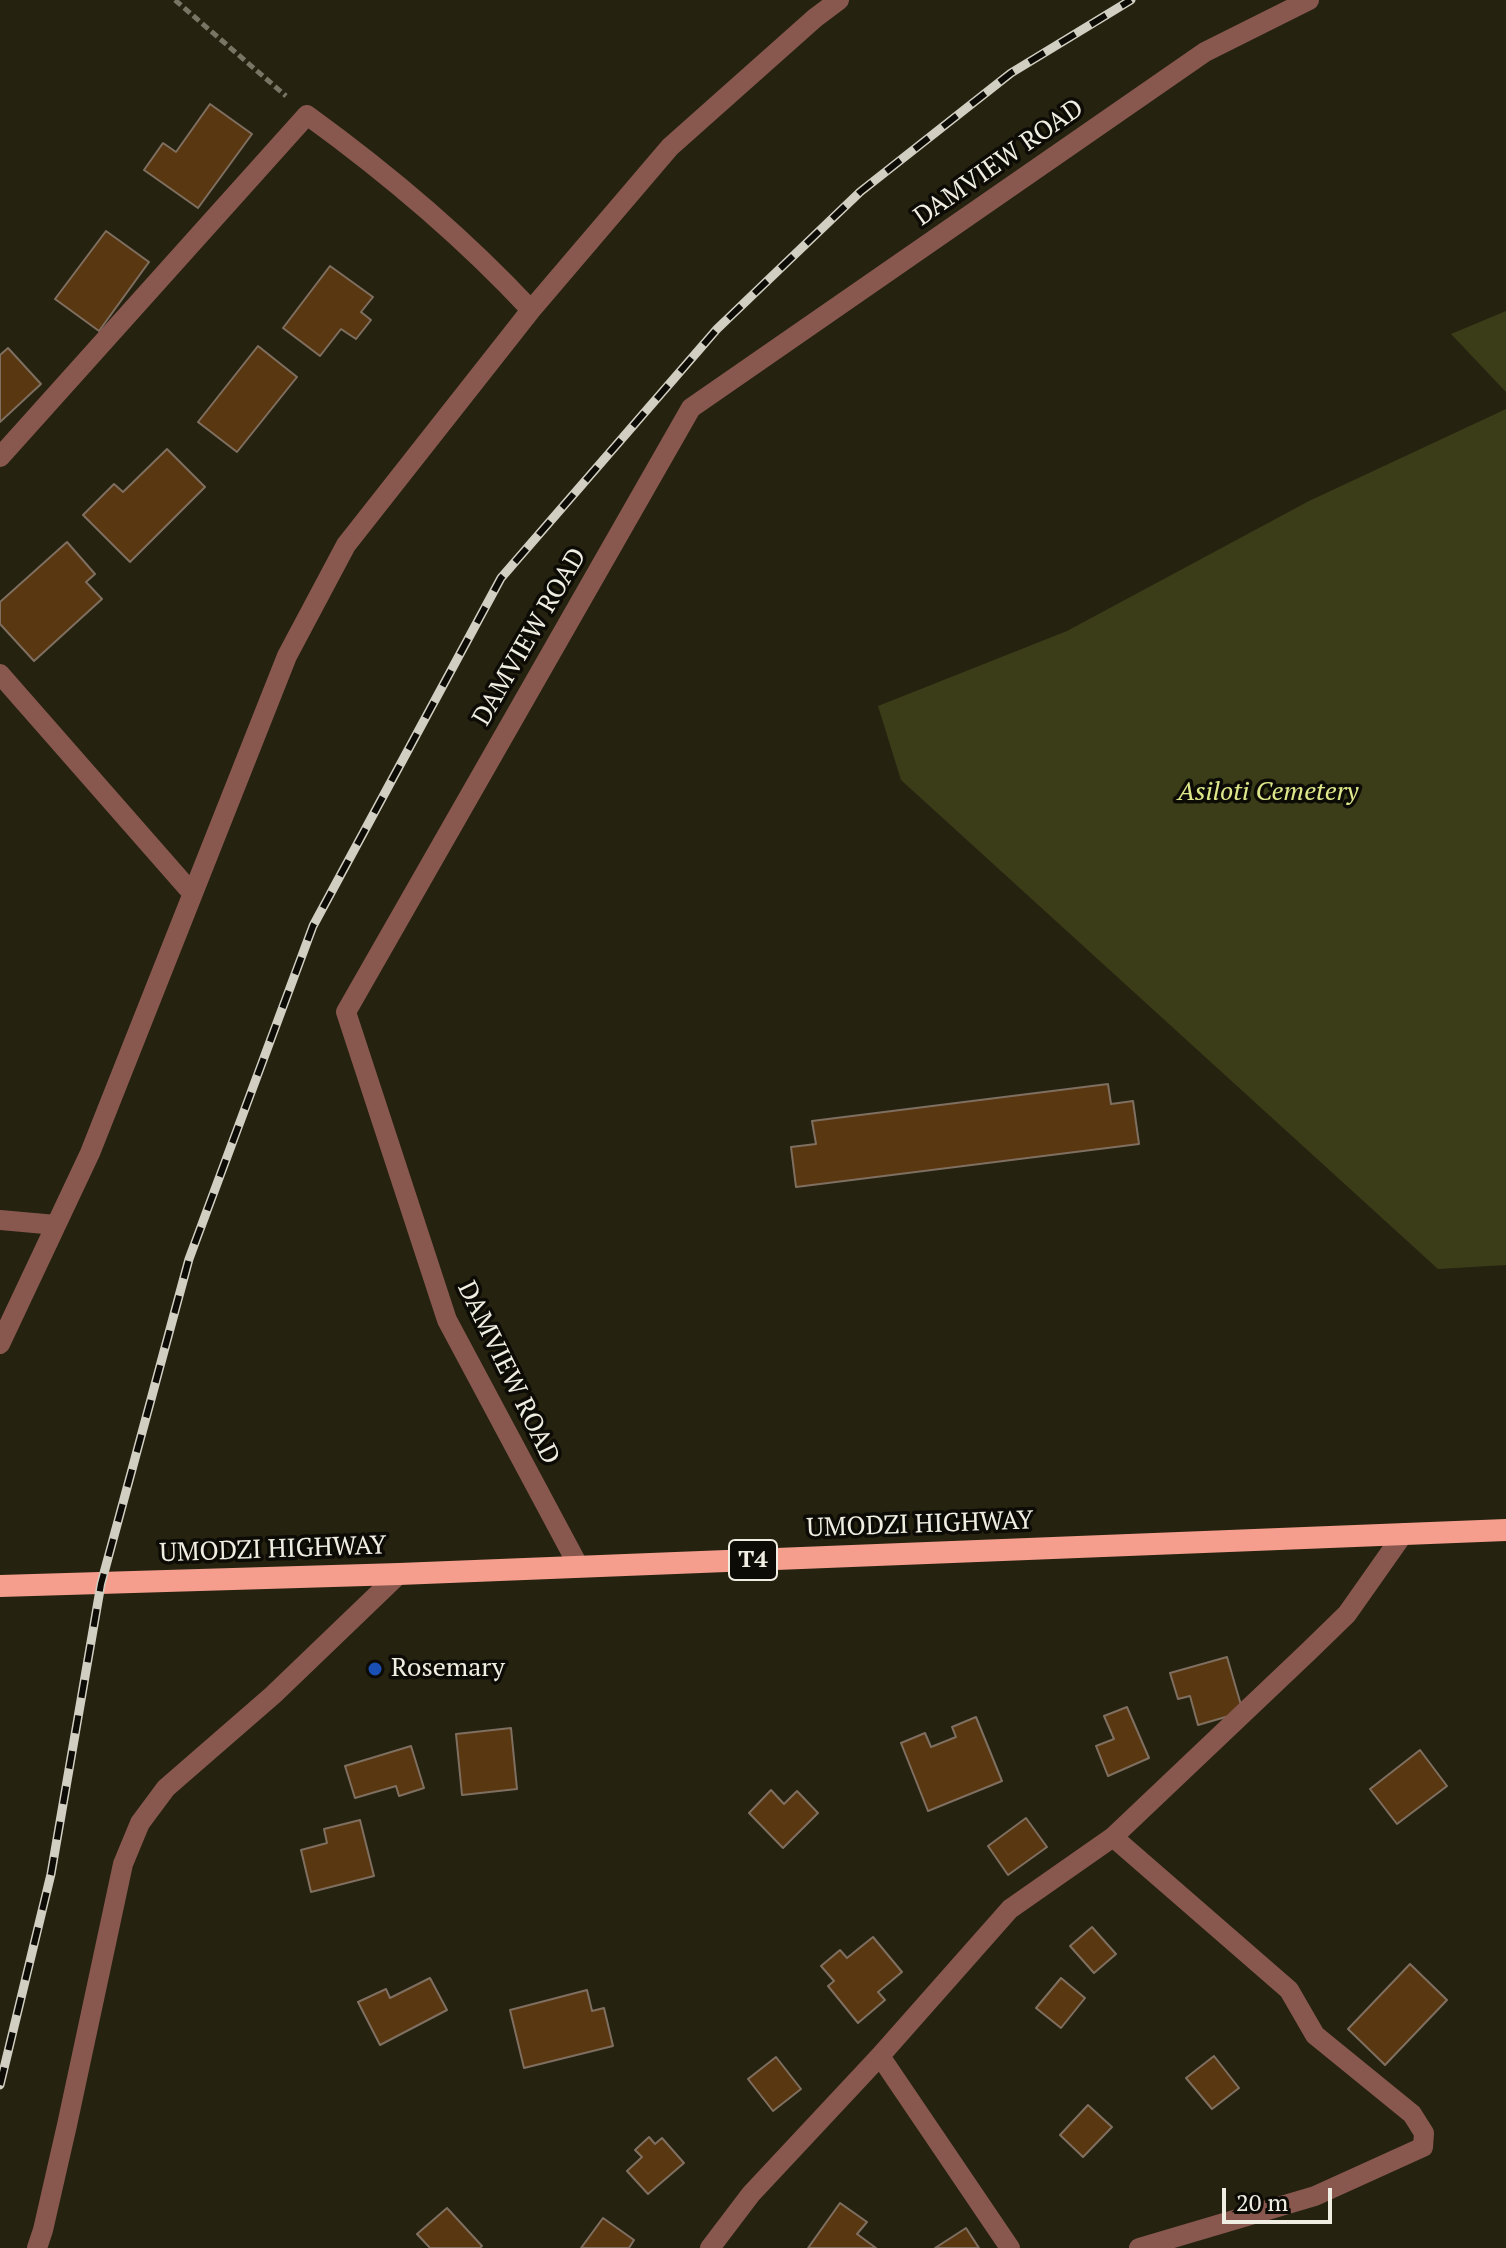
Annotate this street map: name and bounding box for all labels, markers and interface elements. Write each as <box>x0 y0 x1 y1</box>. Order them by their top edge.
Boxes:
street label: DAMVIEW ROAD <box>908 93 1090 233</box>
street label: DAMVIEW ROAD <box>467 543 593 731</box>
park label: Asiloti Cemetery <box>1178 777 1358 809</box>
street label: DAMVIEW ROAD <box>450 1276 566 1470</box>
street label: UMODZI HIGHWAY <box>806 1505 1034 1545</box>
street label: UMODZI HIGHWAY <box>159 1530 387 1570</box>
road number: T4 <box>729 1540 777 1580</box>
place label: Rosemary <box>391 1653 505 1685</box>
marker: Rosemary <box>366 1660 384 1678</box>
scale bar <box>1226 2172 1336 2222</box>
text: 20 m <box>1236 2186 1288 2218</box>

